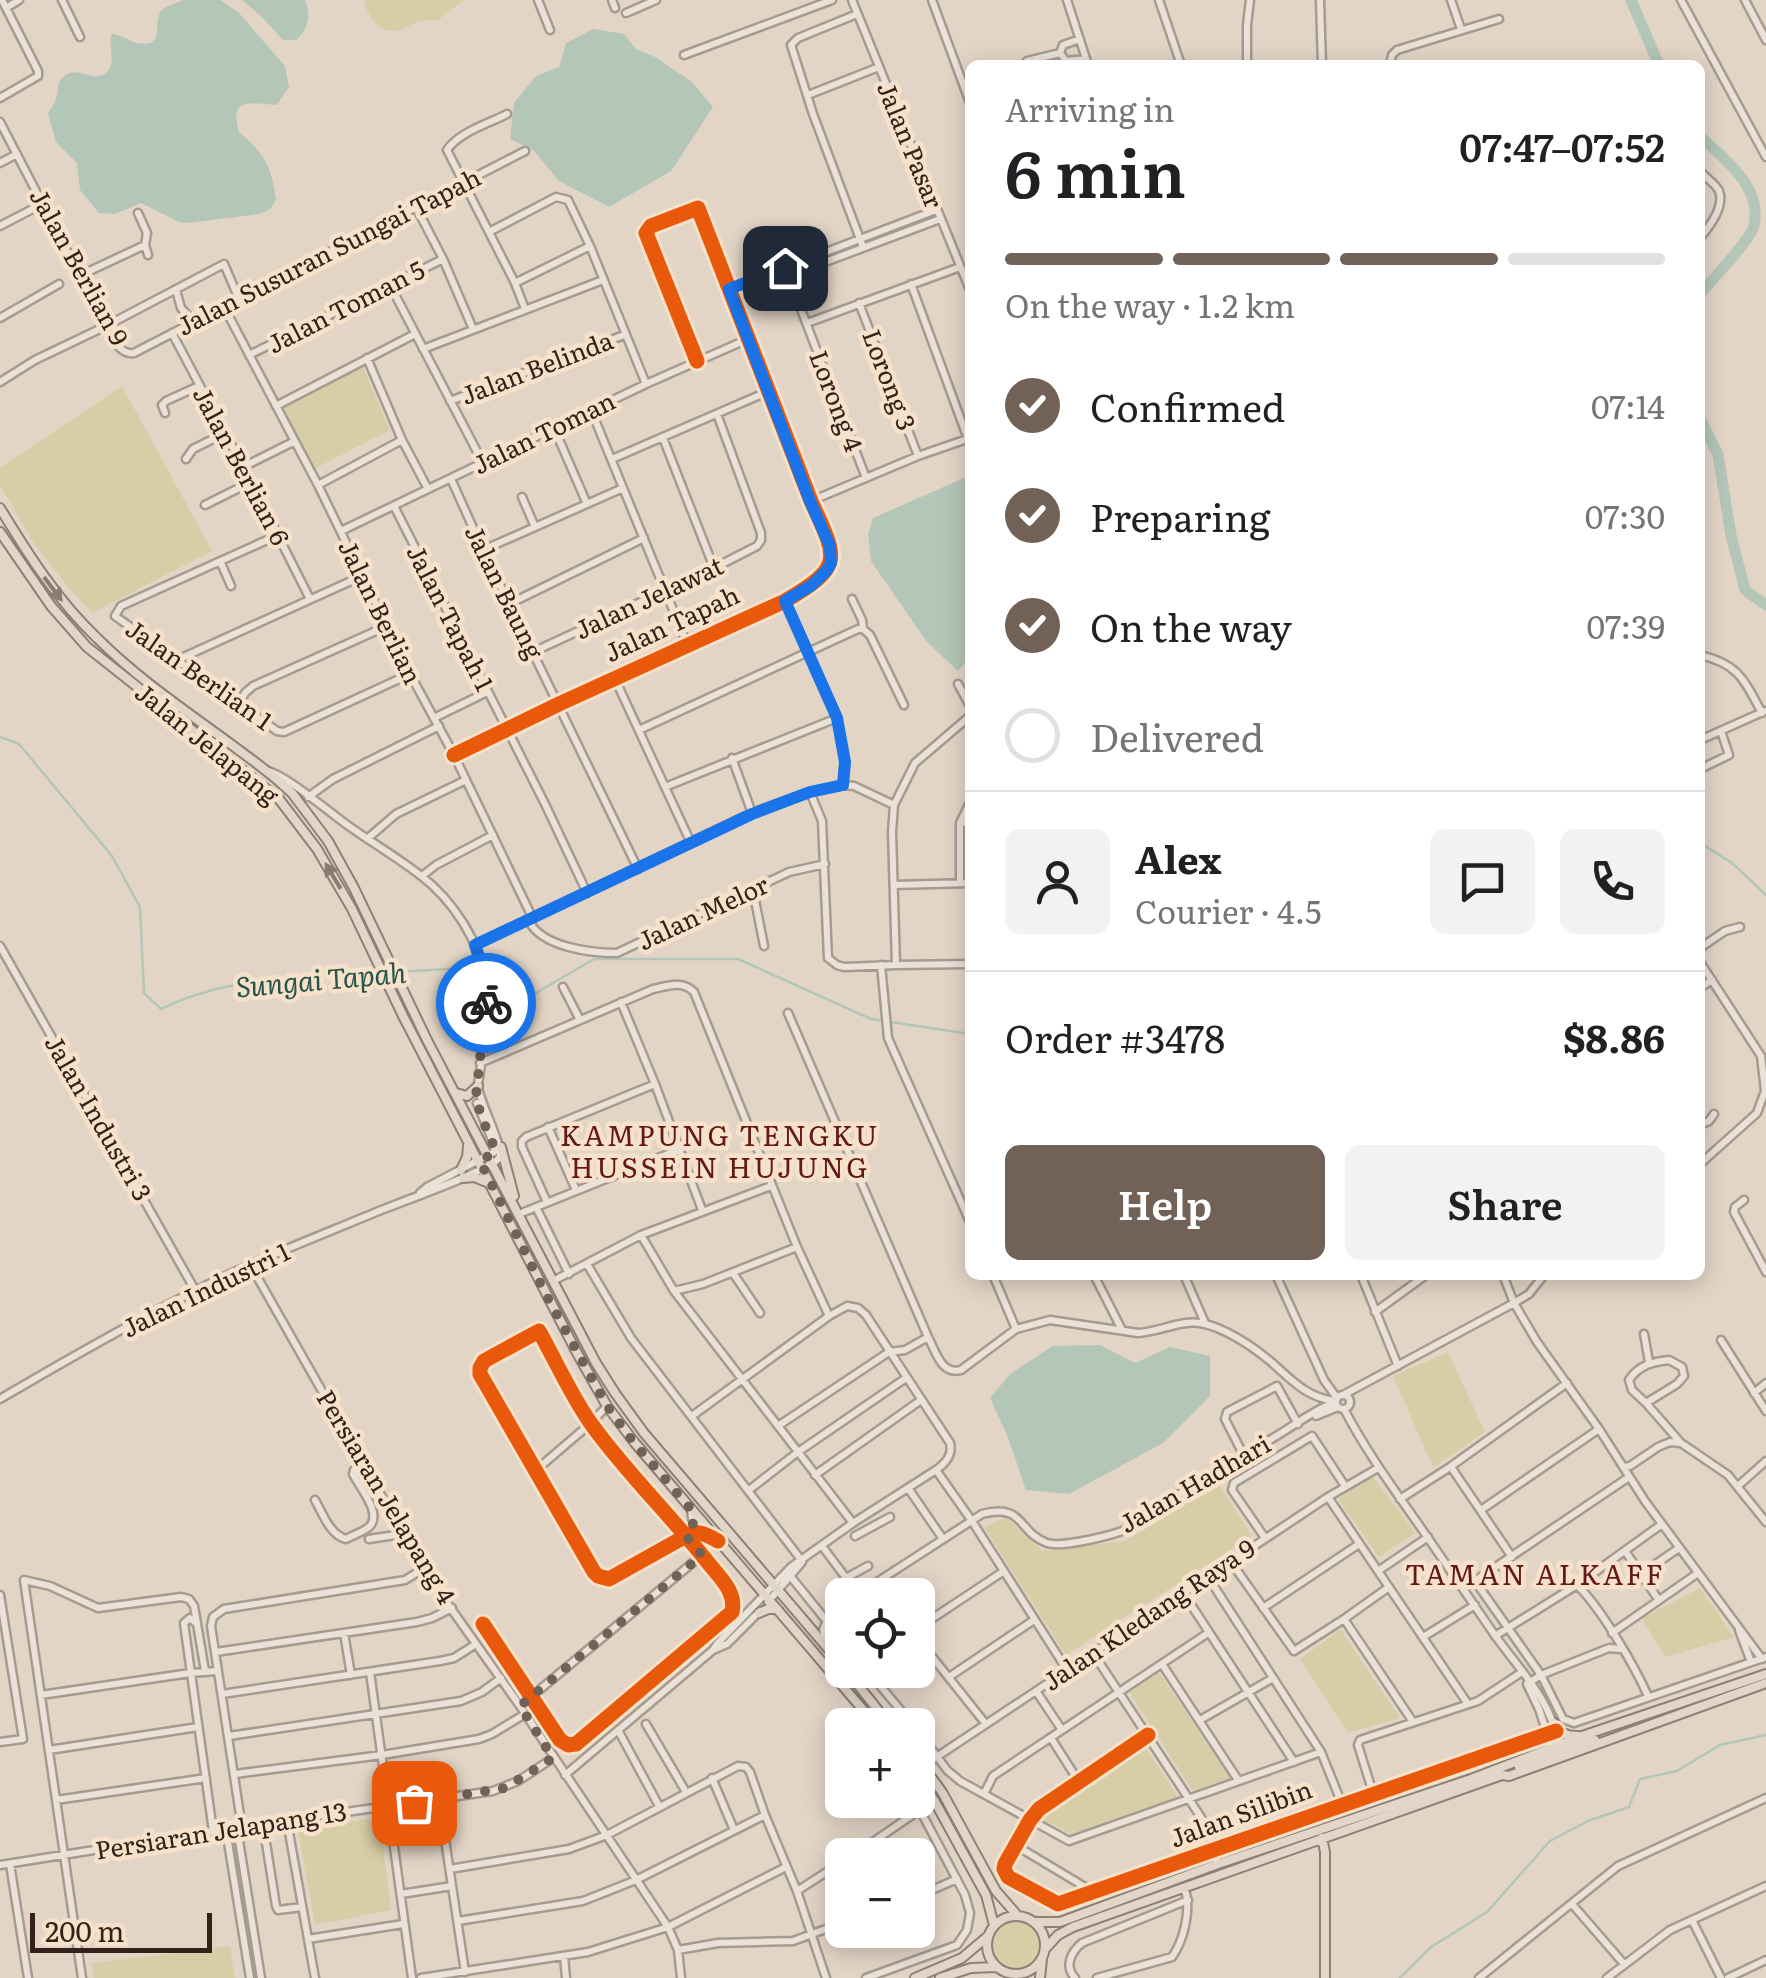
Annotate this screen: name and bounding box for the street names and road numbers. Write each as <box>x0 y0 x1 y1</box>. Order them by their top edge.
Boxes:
street label: Jalan Pasar <box>869 75 954 214</box>
street label: Jalan Susuran Sungai Tapah <box>170 158 487 344</box>
street label: Jalan Berlian 9 <box>22 181 139 352</box>
street label: Jalan Toman 5 <box>260 250 431 361</box>
street label: Jalan Belinda <box>455 320 619 413</box>
street label: Lorong 3 <box>854 324 927 435</box>
street label: Lorong 4 <box>801 345 874 457</box>
street label: Jalan Berlian 6 <box>185 379 300 551</box>
street label: Jalan Toman <box>466 381 621 482</box>
street label: Jalan Baung <box>457 518 554 665</box>
street label: Jalan Berlian <box>330 533 432 690</box>
street label: Jalan Tapah 1 <box>399 538 504 697</box>
street label: Jalan Jelawat <box>568 546 729 647</box>
street label: Jalan Tapah <box>598 575 745 670</box>
street label: Jalan Berlian 1 <box>119 609 281 738</box>
street label: Jalan Jelapang <box>128 673 288 813</box>
street label: Jalan Melor <box>631 865 774 958</box>
street label: Jalan Industri 3 <box>37 1027 162 1207</box>
street label: Jalan Industri 1 <box>115 1232 296 1345</box>
street label: Persiaran Jelapang 4 <box>309 1382 466 1611</box>
street label: Jalan Hadhari <box>1112 1424 1277 1541</box>
street label: Jalan Kledang Raya 9 <box>1035 1529 1262 1699</box>
street label: Jalan Silibin <box>1164 1770 1317 1855</box>
street label: Persiaran Jelapang 13 <box>92 1791 349 1868</box>

